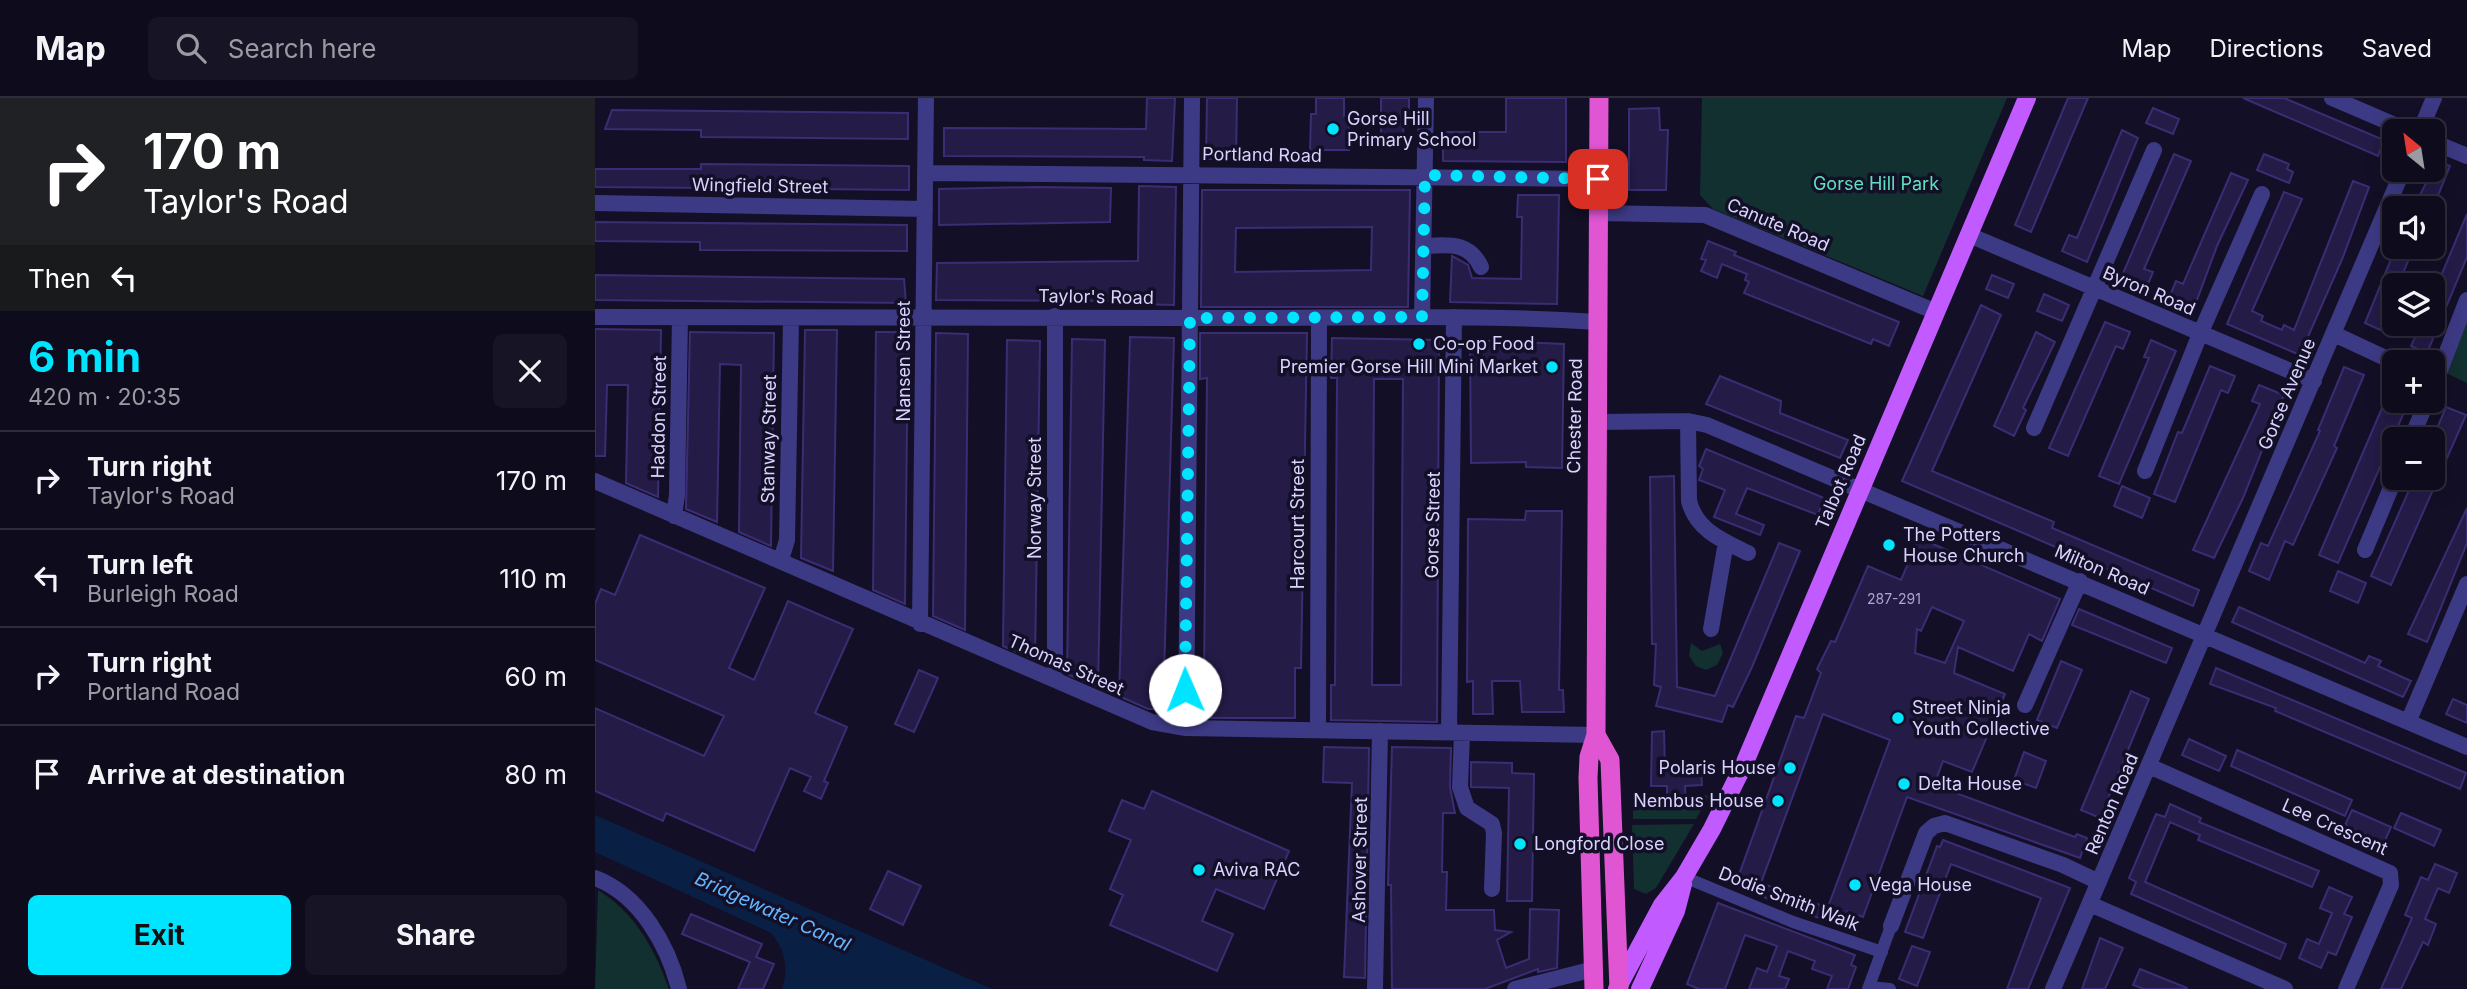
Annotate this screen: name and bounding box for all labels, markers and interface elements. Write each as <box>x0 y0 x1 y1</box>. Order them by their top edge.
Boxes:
search box <box>148 17 638 80</box>
text: Map <box>35 28 106 68</box>
icon: search <box>172 29 210 67</box>
text: Search here <box>228 33 376 64</box>
text: Map <box>2122 34 2171 63</box>
text: Directions <box>2209 34 2324 63</box>
text: Saved <box>2362 34 2432 63</box>
place label: Gorse Hill Primary School <box>1347 108 1476 150</box>
north arrow <box>2382 119 2445 182</box>
map controls <box>2382 119 2445 490</box>
marker: Gorse Hill Primary School <box>1325 121 1341 137</box>
text: 170 m <box>143 122 281 181</box>
icon: right <box>28 126 119 217</box>
street label: Portland Road <box>1202 143 1322 166</box>
pin <box>1568 149 1628 209</box>
icon: arrive <box>1579 160 1617 198</box>
park label: Gorse Hill Park <box>1813 173 1939 194</box>
street label: Wingfield Street <box>692 174 829 197</box>
text: Taylor's Road <box>143 182 349 221</box>
street label: Canute Road <box>1724 194 1833 256</box>
button: sound <box>2382 196 2445 259</box>
icon: left <box>105 259 143 297</box>
street label: Byron Road <box>2100 262 2199 319</box>
text: Then <box>28 263 91 294</box>
button: layers <box>2382 273 2445 336</box>
street label: Taylor's Road <box>1038 285 1154 308</box>
street label: Nansen Street <box>893 300 914 421</box>
text: 6 min <box>28 331 141 382</box>
place label: Co-op Food <box>1433 333 1535 354</box>
button: close <box>493 334 567 408</box>
street label: Gorse Avenue <box>2254 335 2320 453</box>
marker: Co-op Food <box>1411 336 1427 352</box>
button: + <box>2382 350 2445 413</box>
street label: Haddon Street <box>647 355 670 479</box>
place label: Premier Gorse Hill Mini Market <box>1280 356 1538 377</box>
street label: Chester Road <box>1563 358 1586 474</box>
marker: Premier Gorse Hill Mini Market <box>1544 359 1560 375</box>
street label: Stanway Street <box>757 374 780 504</box>
text: 420 m · 20:35 <box>28 383 181 411</box>
button: − <box>2382 427 2445 490</box>
street label: Talbot Road <box>1811 431 1870 532</box>
street label: Norway Street <box>1024 437 1045 559</box>
text: Turn right <box>87 451 212 482</box>
street label: Harcourt Street <box>1287 459 1308 589</box>
icon: right <box>28 461 66 499</box>
text: 170 m <box>496 465 567 496</box>
street label: Gorse Street <box>1421 471 1444 579</box>
text: Taylor's Road <box>87 482 235 510</box>
place label: The Potters House Church <box>1903 524 2025 566</box>
marker: The Potters House Church <box>1881 537 1897 553</box>
street label: Milton Road <box>2052 540 2153 599</box>
text: Turn left <box>87 549 193 580</box>
icon: left <box>28 559 66 597</box>
text: 110 m <box>499 563 567 594</box>
text: Burleigh Road <box>87 580 239 608</box>
house number: 287-291 <box>1867 590 1921 607</box>
street label: Thomas Street <box>1005 630 1127 699</box>
text: Turn right <box>87 647 212 678</box>
position arrow <box>1148 653 1222 727</box>
icon: right <box>28 657 66 695</box>
text: 60 m <box>504 661 567 692</box>
text: Portland Road <box>87 678 240 706</box>
place label: Street Ninja Youth Collective <box>1912 697 2050 739</box>
marker: Street Ninja Youth Collective <box>1890 710 1906 726</box>
street label: Renton Road <box>2081 750 2142 858</box>
icon: arrive <box>28 755 66 793</box>
place label: Polaris House <box>1659 757 1776 778</box>
text: Arrive at destination <box>87 759 346 790</box>
text: 80 m <box>504 759 567 790</box>
marker: Polaris House <box>1782 760 1798 776</box>
place label: Delta House <box>1918 773 2022 794</box>
marker: Delta House <box>1896 776 1912 792</box>
place label: Nembus House <box>1633 790 1764 811</box>
marker: Nembus House <box>1770 793 1786 809</box>
street label: Lee Crescent <box>2279 794 2391 859</box>
street label: Ashover Street <box>1348 797 1371 923</box>
place label: Longford Close <box>1534 833 1664 854</box>
marker: Longford Close <box>1512 836 1528 852</box>
place label: Aviva RAC <box>1213 859 1300 880</box>
marker: Aviva RAC <box>1191 862 1207 878</box>
street label: Dodie Smith Walk <box>1716 862 1863 935</box>
water label: Bridgewater Canal <box>691 867 854 956</box>
place label: Vega House <box>1869 874 1972 895</box>
marker: Vega House <box>1847 877 1863 893</box>
button: Exit <box>28 895 291 975</box>
button: Share <box>305 895 567 975</box>

